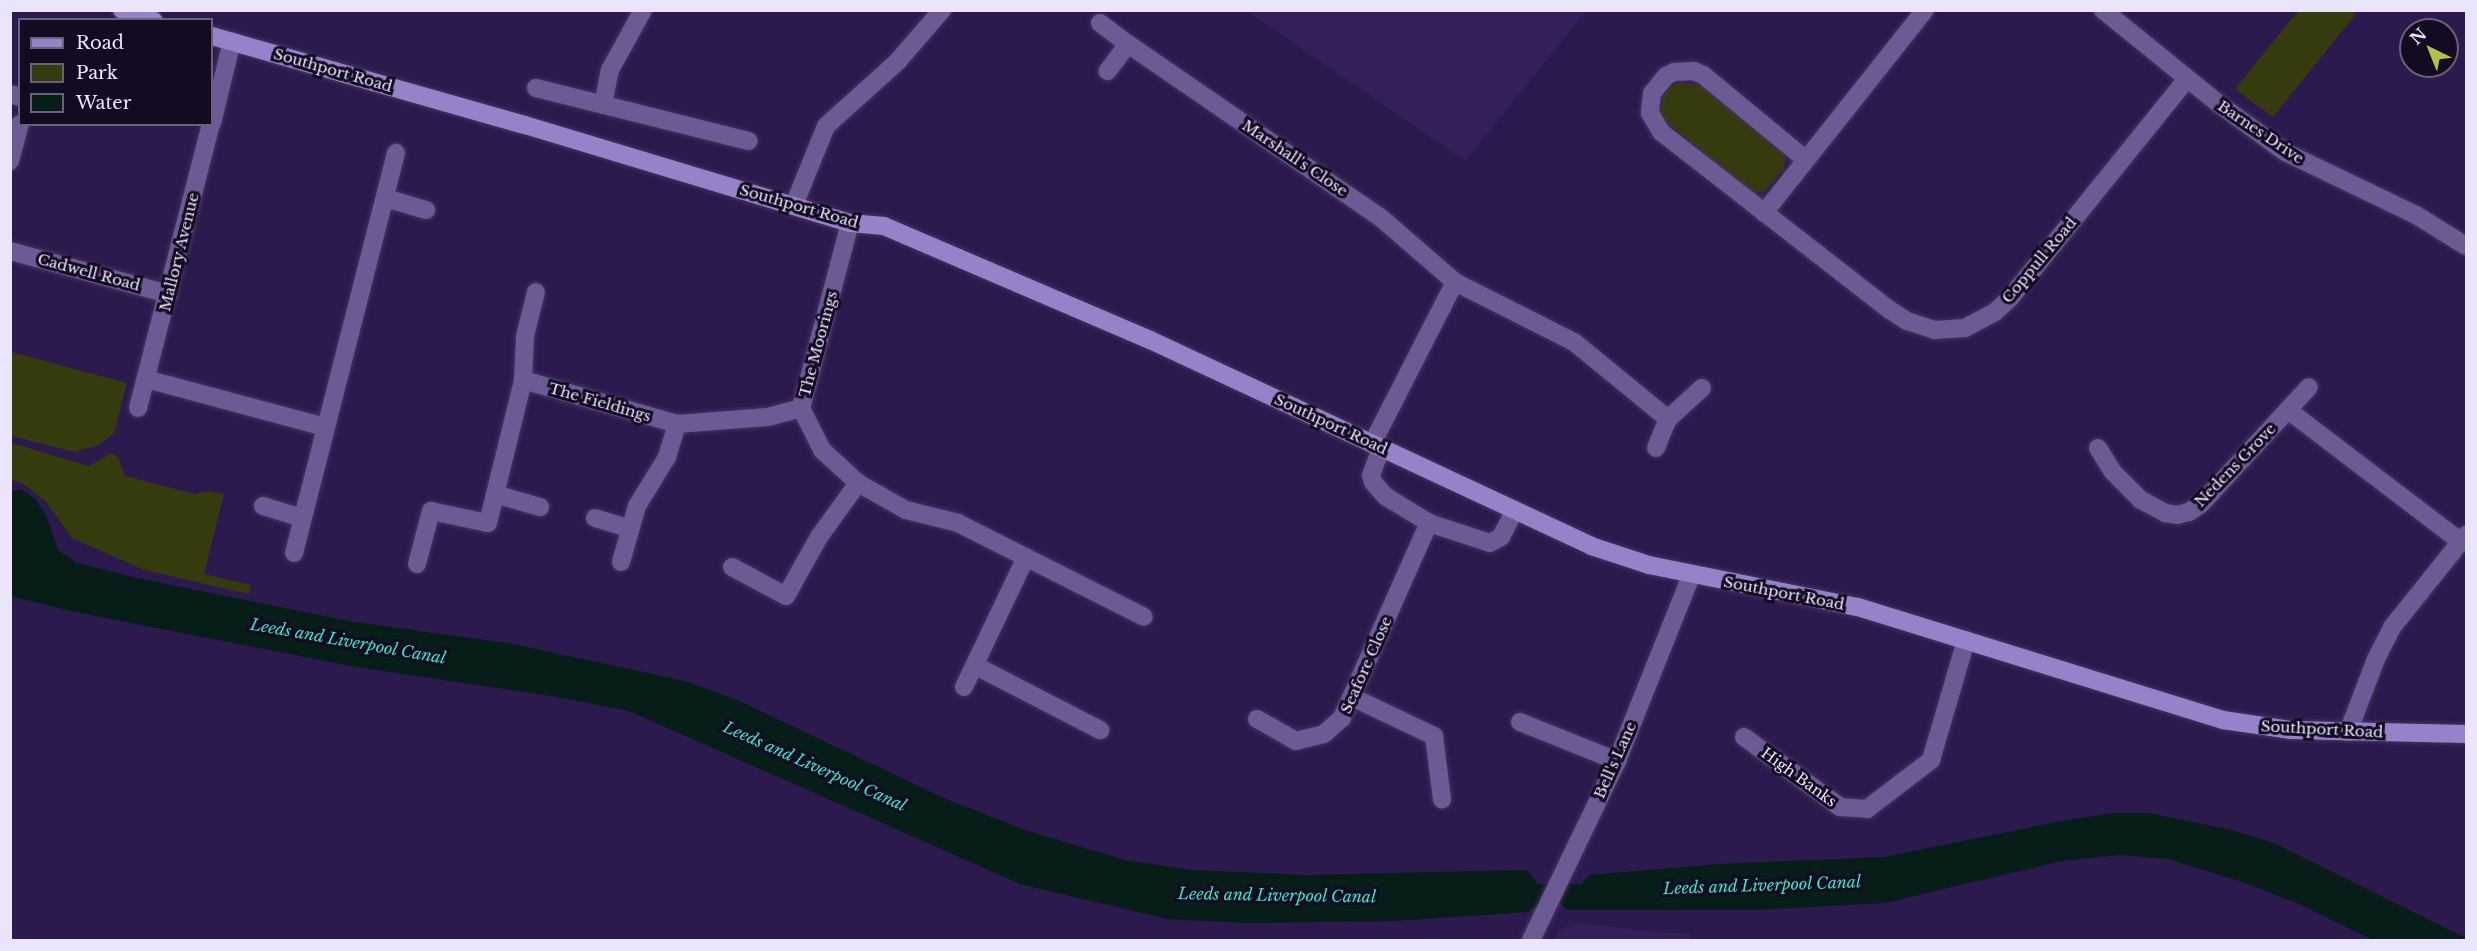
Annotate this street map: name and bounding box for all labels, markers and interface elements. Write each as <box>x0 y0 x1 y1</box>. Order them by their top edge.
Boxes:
legend <box>18 18 213 126</box>
north arrow <box>2399 18 2459 78</box>
text: N <box>2406 24 2430 49</box>
text: Road <box>76 32 124 54</box>
street label: Southport Road <box>272 44 394 96</box>
text: Park <box>76 62 118 84</box>
text: Water <box>76 92 131 114</box>
street label: Barnes Drive <box>2215 97 2307 167</box>
street label: Marshall's Close <box>1239 116 1351 200</box>
street label: Southport Road <box>738 180 860 232</box>
street label: Mallory Avenue <box>155 190 203 314</box>
street label: Coppull Road <box>1998 214 2080 306</box>
street label: Cadwell Road <box>36 250 142 294</box>
street label: The Moorings <box>795 289 841 399</box>
street label: The Fieldings <box>547 379 653 425</box>
street label: Southport Road <box>1272 390 1390 458</box>
street label: Nedens Grove <box>2191 420 2279 510</box>
street label: Southport Road <box>1722 572 1846 614</box>
water label: Leeds and Liverpool Canal <box>248 614 448 668</box>
street label: Seafore Close <box>1337 614 1395 716</box>
water label: Leeds and Liverpool Canal <box>720 717 910 815</box>
street label: Southport Road <box>2260 717 2384 741</box>
street label: Bell's Lane <box>1590 719 1640 801</box>
street label: High Banks <box>1758 744 1840 810</box>
water label: Leeds and Liverpool Canal <box>1662 872 1862 898</box>
water label: Leeds and Liverpool Canal <box>1177 884 1377 906</box>

